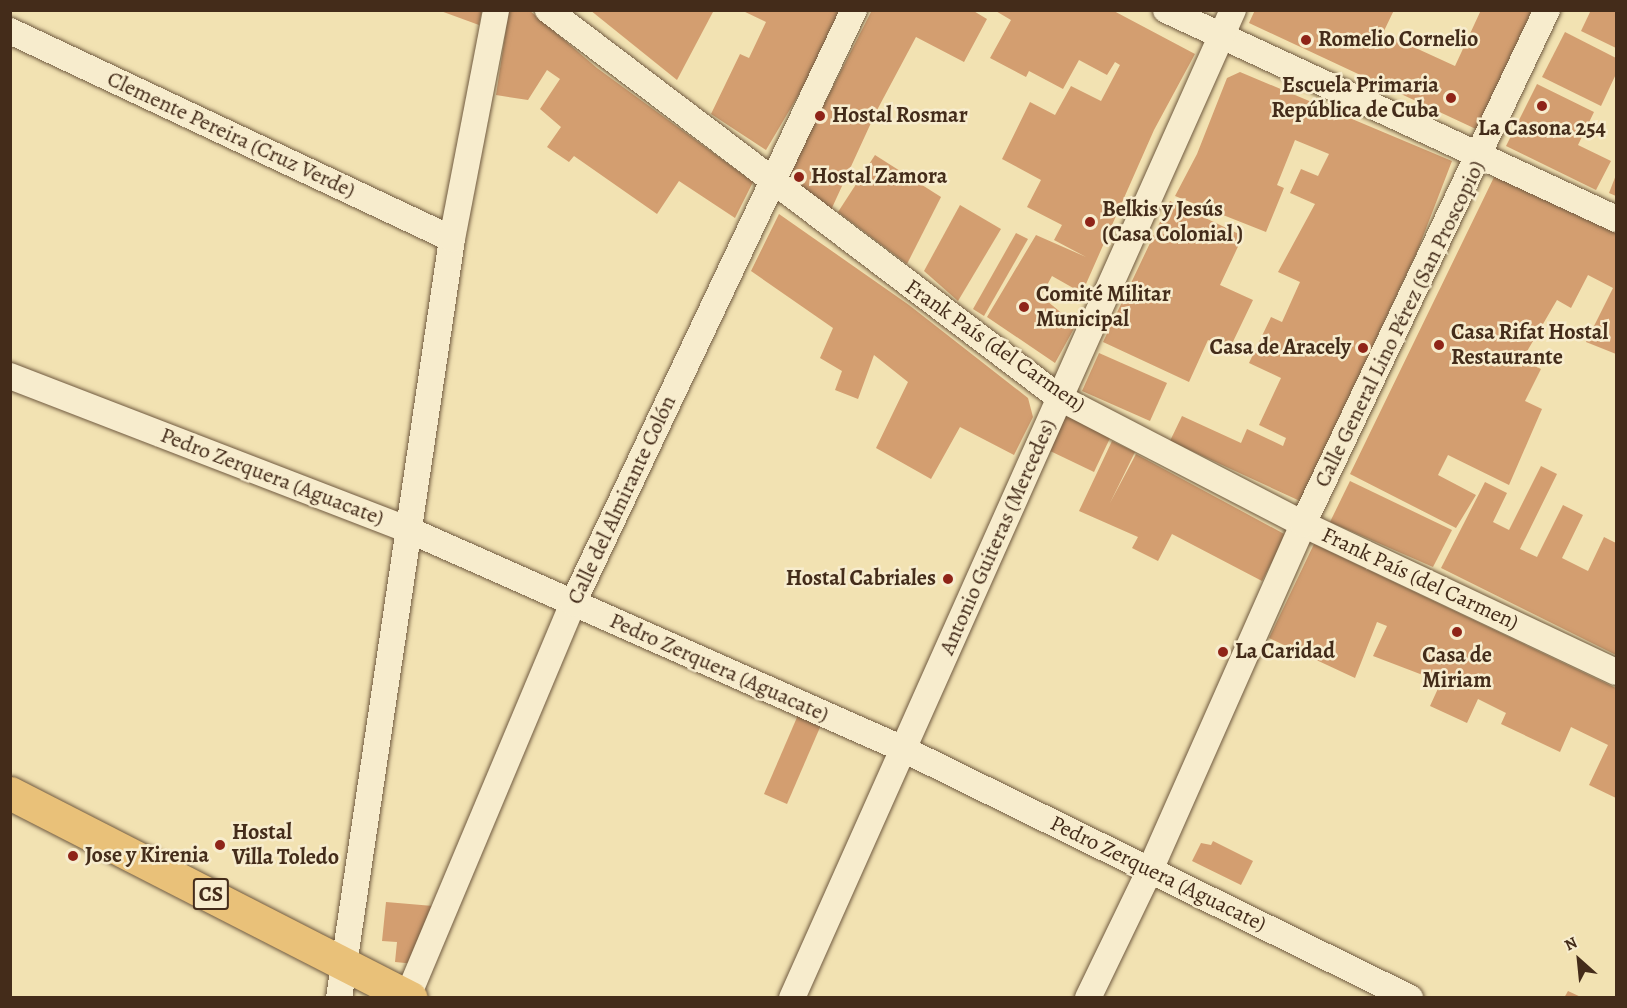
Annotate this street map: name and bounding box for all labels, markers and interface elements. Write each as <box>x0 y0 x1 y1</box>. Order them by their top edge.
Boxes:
place label: Romelio Cornelio <box>1318 27 1478 53</box>
marker: Romelio Cornelio <box>1299 33 1313 47</box>
street label: Clemente Pereira (Cruz Verde) <box>103 66 359 204</box>
place label: Escuela Primaria República de Cuba <box>1271 72 1439 124</box>
marker: Escuela Primaria República de Cuba <box>1444 91 1458 105</box>
marker: La Casona 254 <box>1535 99 1549 113</box>
place label: Hostal Rosmar <box>832 103 968 129</box>
marker: Hostal Rosmar <box>813 109 827 123</box>
place label: La Casona 254 <box>1478 116 1606 142</box>
street label: Calle General Lino Pérez (San Proscopio) <box>1309 156 1491 492</box>
place label: Hostal Zamora <box>811 164 947 190</box>
marker: Hostal Zamora <box>792 170 806 184</box>
place label: Belkis y Jesús (Casa Colonial ) <box>1102 196 1243 248</box>
marker: Belkis y Jesús (Casa Colonial ) <box>1083 215 1097 229</box>
street label: Frank País (del Carmen) <box>900 274 1090 418</box>
place label: Comité Militar Municipal <box>1036 281 1171 332</box>
marker: Comité Militar Municipal <box>1017 300 1031 314</box>
place label: Casa Rifat Hostal Restaurante <box>1451 319 1608 370</box>
place label: Casa de Aracely <box>1210 335 1351 361</box>
marker: Casa Rifat Hostal Restaurante <box>1432 338 1446 352</box>
marker: Casa de Aracely <box>1356 341 1370 355</box>
street label: Calle del Almirante Colón <box>562 391 682 609</box>
street label: Antonio Guiteras (Mercedes) <box>934 415 1062 659</box>
street label: Pedro Zerquera (Aguacate) <box>157 422 387 532</box>
street label: Frank País (del Carmen) <box>1317 522 1523 636</box>
place label: Hostal Cabriales <box>786 566 936 592</box>
marker: Hostal Cabriales <box>941 572 955 586</box>
street label: Pedro Zerquera (Aguacate) <box>605 608 833 728</box>
marker: Casa de Miriam <box>1450 625 1464 639</box>
place label: La Caridad <box>1235 639 1335 665</box>
place label: Casa de Miriam <box>1422 642 1492 694</box>
marker: La Caridad <box>1216 645 1230 659</box>
street label: Pedro Zerquera (Aguacate) <box>1046 810 1270 938</box>
place label: Hostal Villa Toledo <box>232 819 339 870</box>
marker: Hostal Villa Toledo <box>213 838 227 852</box>
place label: Jose y Kirenia <box>85 843 209 869</box>
marker: Jose y Kirenia <box>66 849 80 863</box>
road number: CS <box>192 876 230 912</box>
north arrow <box>1549 930 1609 990</box>
text: N <box>1561 932 1581 956</box>

